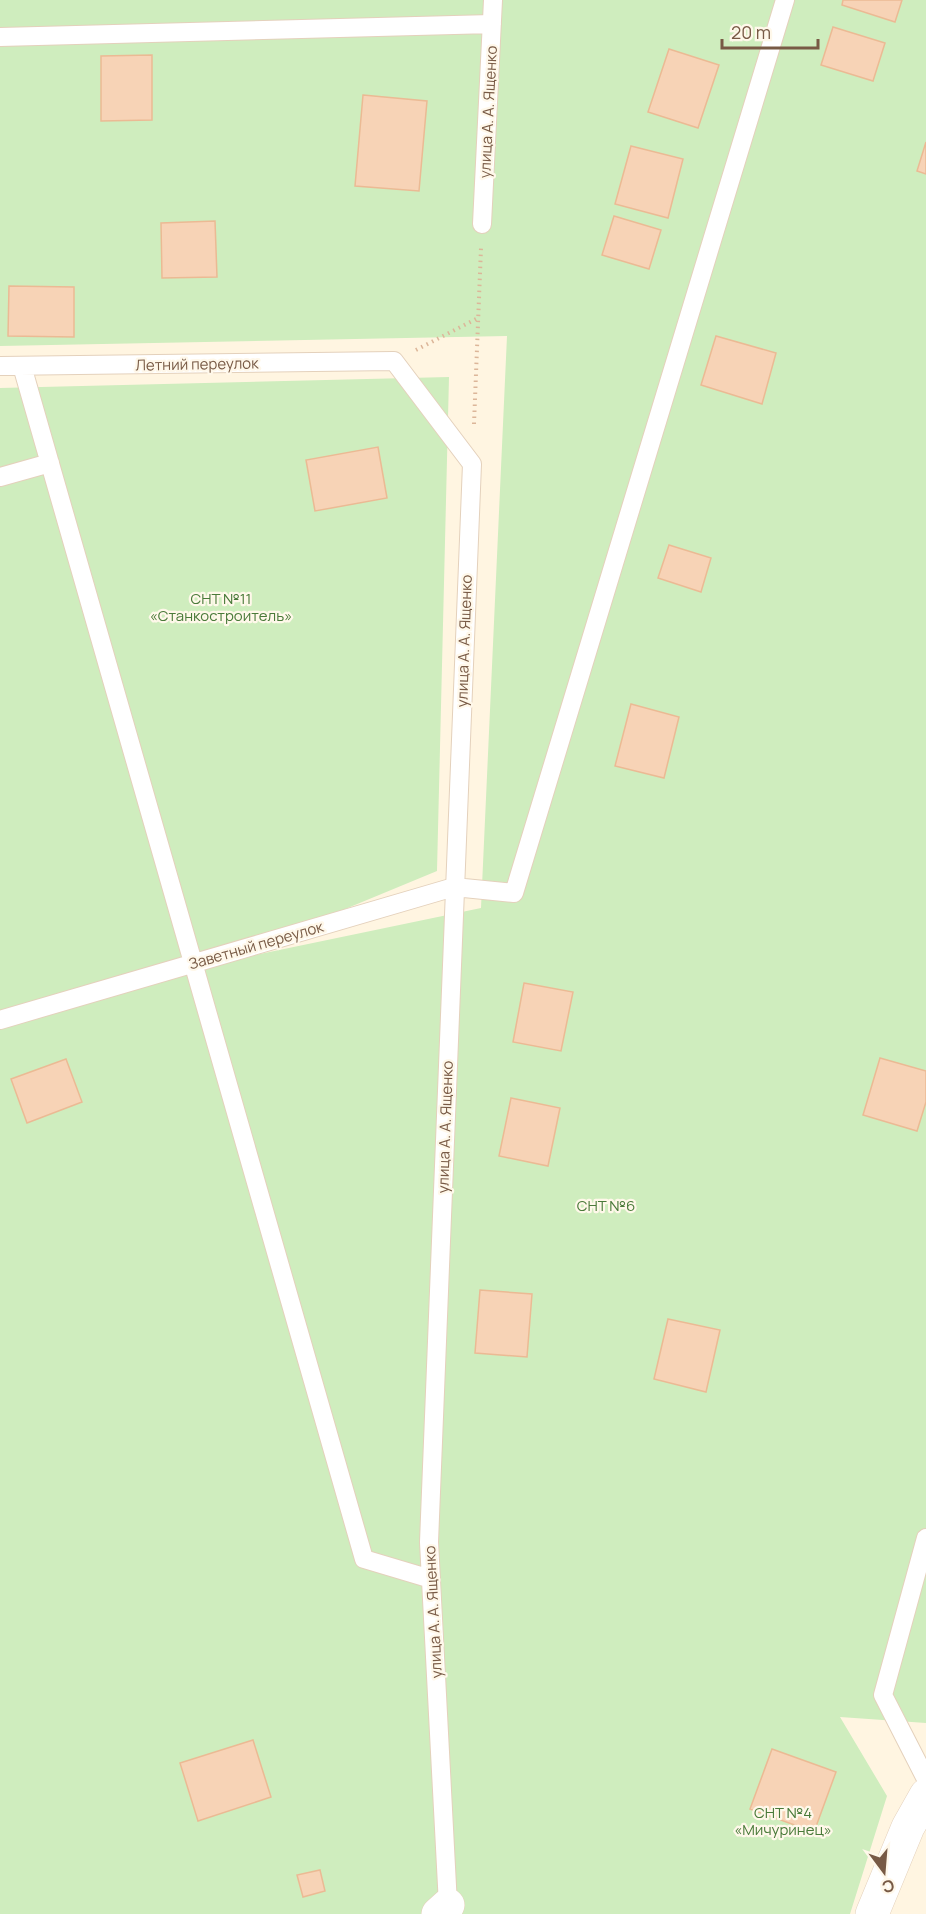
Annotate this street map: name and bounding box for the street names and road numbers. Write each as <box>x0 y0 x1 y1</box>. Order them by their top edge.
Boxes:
street label: улица А. А. Ященко <box>474 45 502 179</box>
street label: Летний переулок <box>135 352 259 376</box>
street label: улица А. А. Ященко <box>451 574 477 708</box>
street label: Заветный переулок <box>186 916 326 974</box>
street label: улица А. А. Ященко <box>432 1060 458 1194</box>
street label: улица А. А. Ященко <box>419 1545 447 1679</box>

